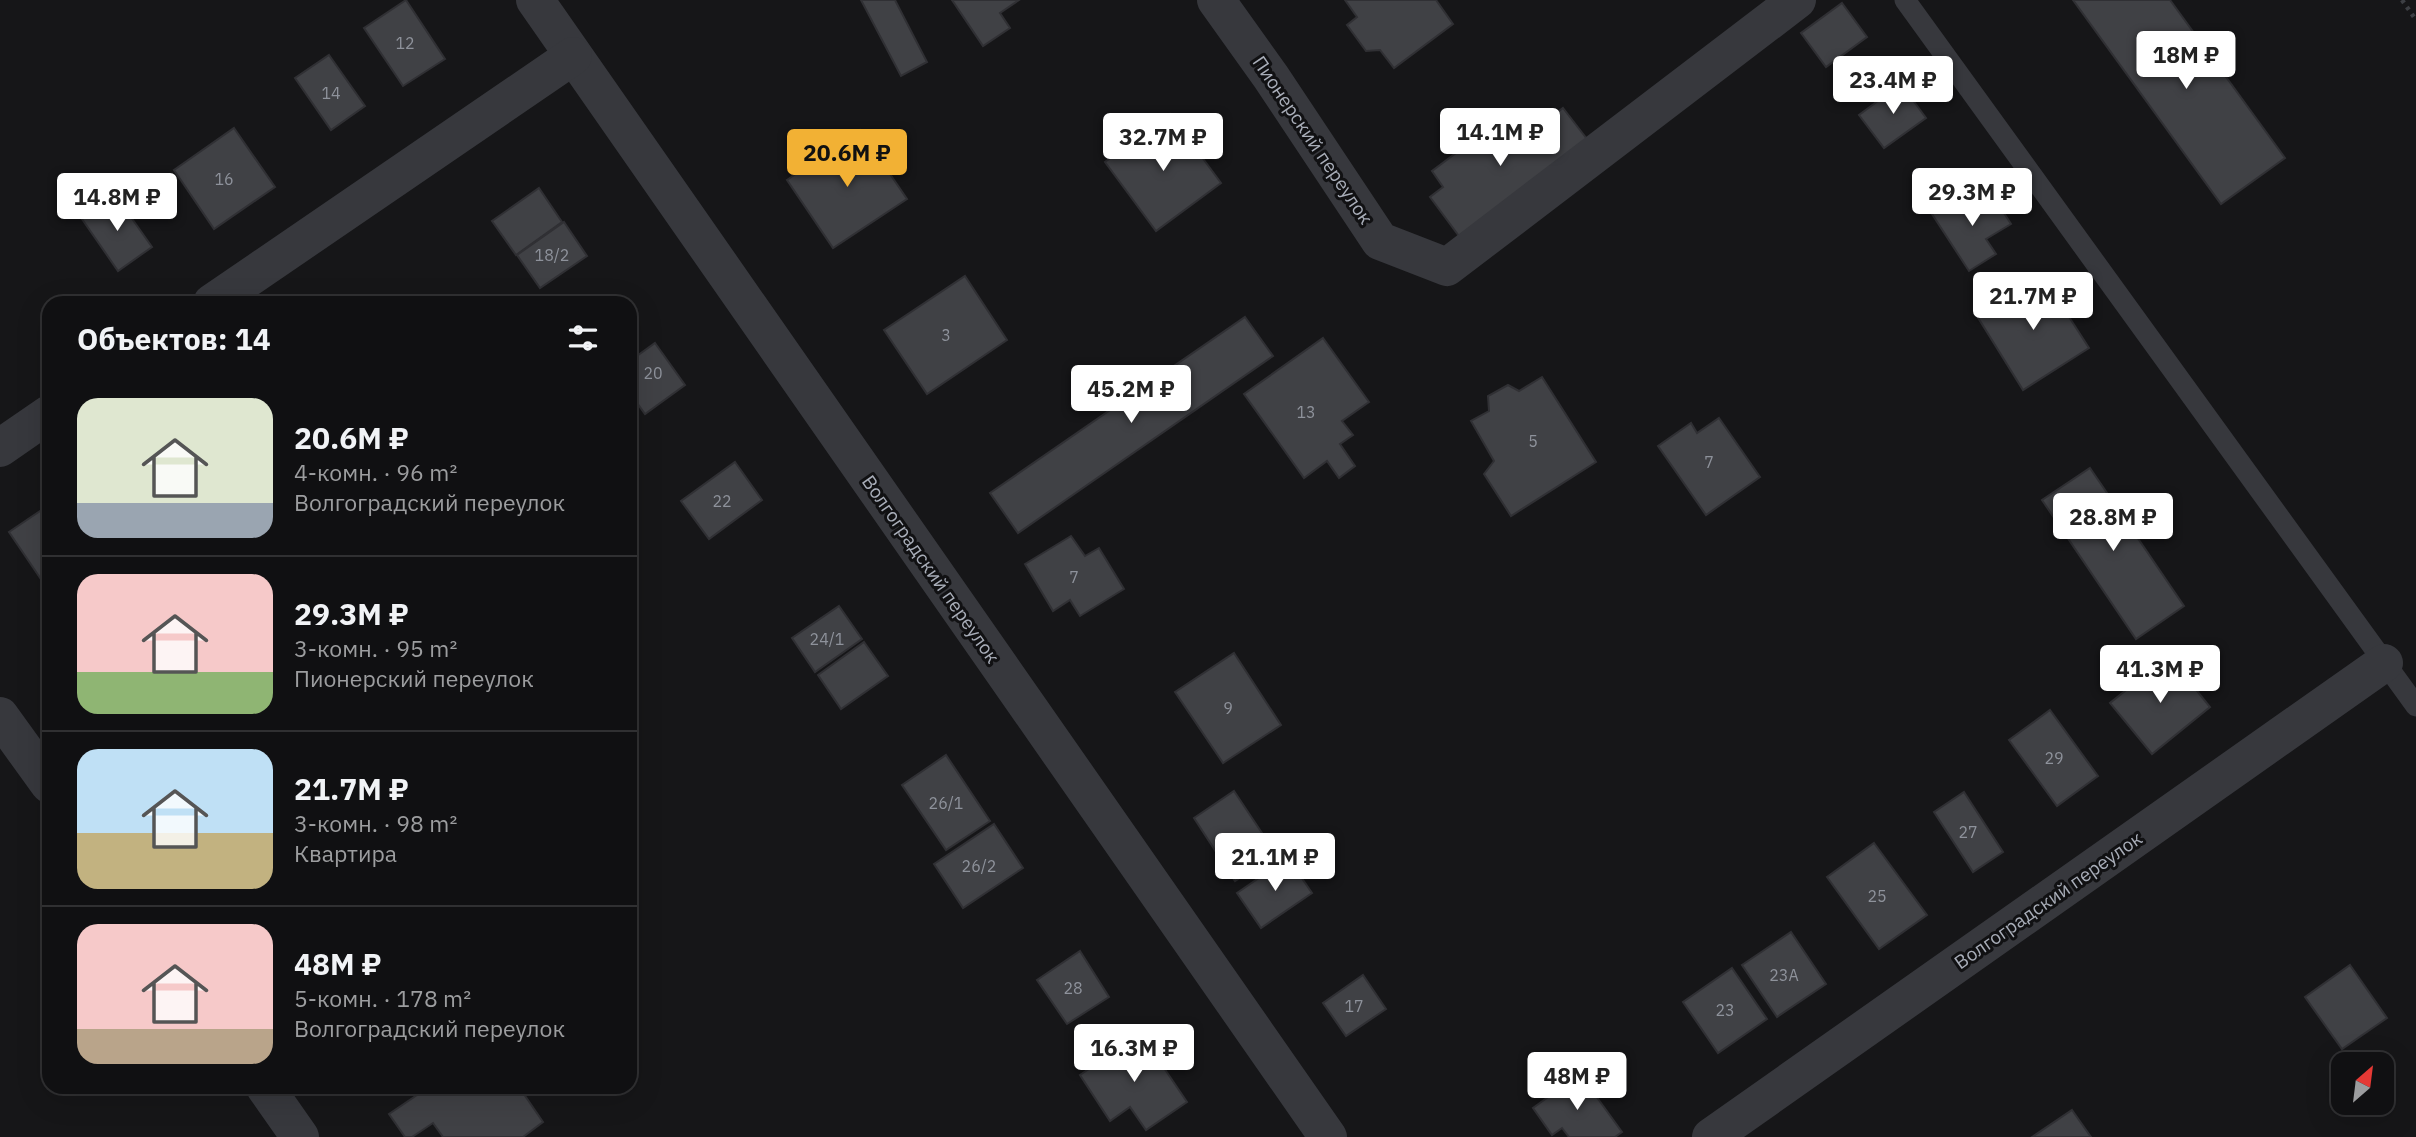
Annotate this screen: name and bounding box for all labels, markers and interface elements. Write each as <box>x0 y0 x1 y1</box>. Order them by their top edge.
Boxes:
pin: 18M ₽ <box>2137 32 2235 91</box>
house number: 12 <box>395 33 415 53</box>
text: 18M ₽ <box>2152 39 2220 69</box>
street label: Пионерский переулок <box>1248 51 1378 229</box>
pin: 23.4M ₽ <box>1828 57 1958 116</box>
text: 23.4M ₽ <box>1849 64 1937 94</box>
house number: 14 <box>321 83 341 103</box>
pin: 14.1M ₽ <box>1435 108 1565 168</box>
pin: 32.7M ₽ <box>1098 114 1228 173</box>
text: 14.1M ₽ <box>1456 116 1544 146</box>
text: 32.7M ₽ <box>1119 121 1207 151</box>
pin: 20.6M ₽ <box>782 130 912 189</box>
text: 20.6M ₽ <box>803 137 891 167</box>
pin: 29.3M ₽ <box>1907 168 2037 228</box>
house number: 16 <box>214 169 234 189</box>
pin: 14.8M ₽ <box>52 174 182 233</box>
text: 29.3M ₽ <box>1928 176 2016 206</box>
text: 14.8M ₽ <box>73 181 161 211</box>
house number: 18/2 <box>535 245 569 265</box>
pin: 21.7M ₽ <box>1968 272 2098 332</box>
text: 21.7M ₽ <box>1989 280 2077 310</box>
text: Объектов: 14 <box>77 319 271 358</box>
icon: filters <box>564 319 602 357</box>
house number: 3 <box>941 325 951 345</box>
house number: 20 <box>643 363 663 383</box>
pin: 45.2M ₽ <box>1066 366 1196 425</box>
text: 45.2M ₽ <box>1087 373 1175 403</box>
house number: 13 <box>1296 402 1316 422</box>
text: 20.6M ₽ <box>294 418 409 457</box>
icon: home <box>133 426 217 510</box>
house number: 5 <box>1528 431 1538 451</box>
house number: 7 <box>1704 452 1714 472</box>
text: 4-комн. · 96 m² <box>294 457 457 487</box>
street label: Волгоградский переулок <box>857 470 1005 668</box>
text: Волгоградский переулок <box>294 487 565 517</box>
house number: 22 <box>712 491 732 511</box>
pin: 28.8M ₽ <box>2048 494 2178 553</box>
text: 28.8M ₽ <box>2069 501 2157 531</box>
house number: 7 <box>1069 567 1079 587</box>
text: 29.3M ₽ <box>294 594 409 633</box>
icon: home <box>133 602 217 686</box>
house number: 24/1 <box>810 629 844 649</box>
text: 3-комн. · 95 m² <box>294 633 457 663</box>
pin: 41.3M ₽ <box>2095 646 2225 705</box>
text: 41.3M ₽ <box>2116 653 2204 683</box>
text: Пионерский переулок <box>294 663 534 693</box>
house number: 9 <box>1223 698 1233 718</box>
house number: 29 <box>2044 748 2064 768</box>
text: 21.7M ₽ <box>294 769 409 808</box>
icon: home <box>133 777 217 861</box>
house number: 26/1 <box>929 793 963 813</box>
text: 3-комн. · 98 m² <box>294 808 457 838</box>
house number: 27 <box>1958 822 1978 842</box>
street label: Волгоградский переулок <box>1949 826 2147 974</box>
pin: 21.1M ₽ <box>1210 834 1340 893</box>
text: Квартира <box>294 838 397 868</box>
text: 21.1M ₽ <box>1231 841 1319 871</box>
house number: 26/2 <box>962 856 996 876</box>
house number: 25 <box>1867 886 1887 906</box>
text: 48M ₽ <box>294 944 381 983</box>
icon: home <box>133 952 217 1036</box>
house number: 23А <box>1769 965 1799 985</box>
house number: 28 <box>1063 978 1083 998</box>
text: 5-комн. · 178 m² <box>294 983 471 1013</box>
house number: 17 <box>1344 996 1364 1016</box>
house number: 23 <box>1715 1000 1735 1020</box>
text: Волгоградский переулок <box>294 1013 565 1043</box>
pin: 16.3M ₽ <box>1069 1024 1199 1084</box>
text: 16.3M ₽ <box>1090 1032 1178 1062</box>
pin: 48M ₽ <box>1528 1052 1626 1112</box>
north arrow <box>2331 1052 2394 1115</box>
map controls <box>2331 1052 2394 1115</box>
text: 48M ₽ <box>1543 1060 1611 1090</box>

